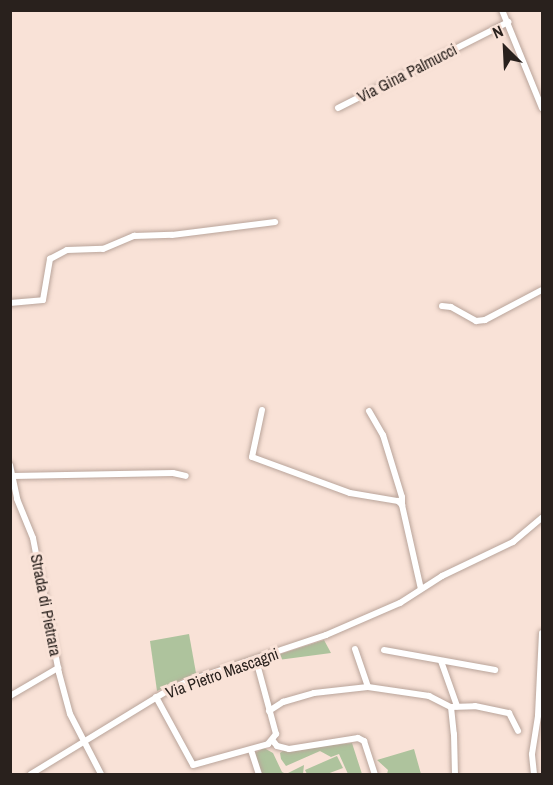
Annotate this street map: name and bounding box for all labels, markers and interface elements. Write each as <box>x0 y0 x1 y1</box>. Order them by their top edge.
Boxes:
north arrow <box>475 18 535 78</box>
text: N <box>489 20 506 44</box>
street label: Via Gina Palmucci <box>354 40 460 106</box>
street label: Strada di Pietrara <box>27 552 65 658</box>
street label: Via Pietro Mascagni <box>163 644 281 702</box>

